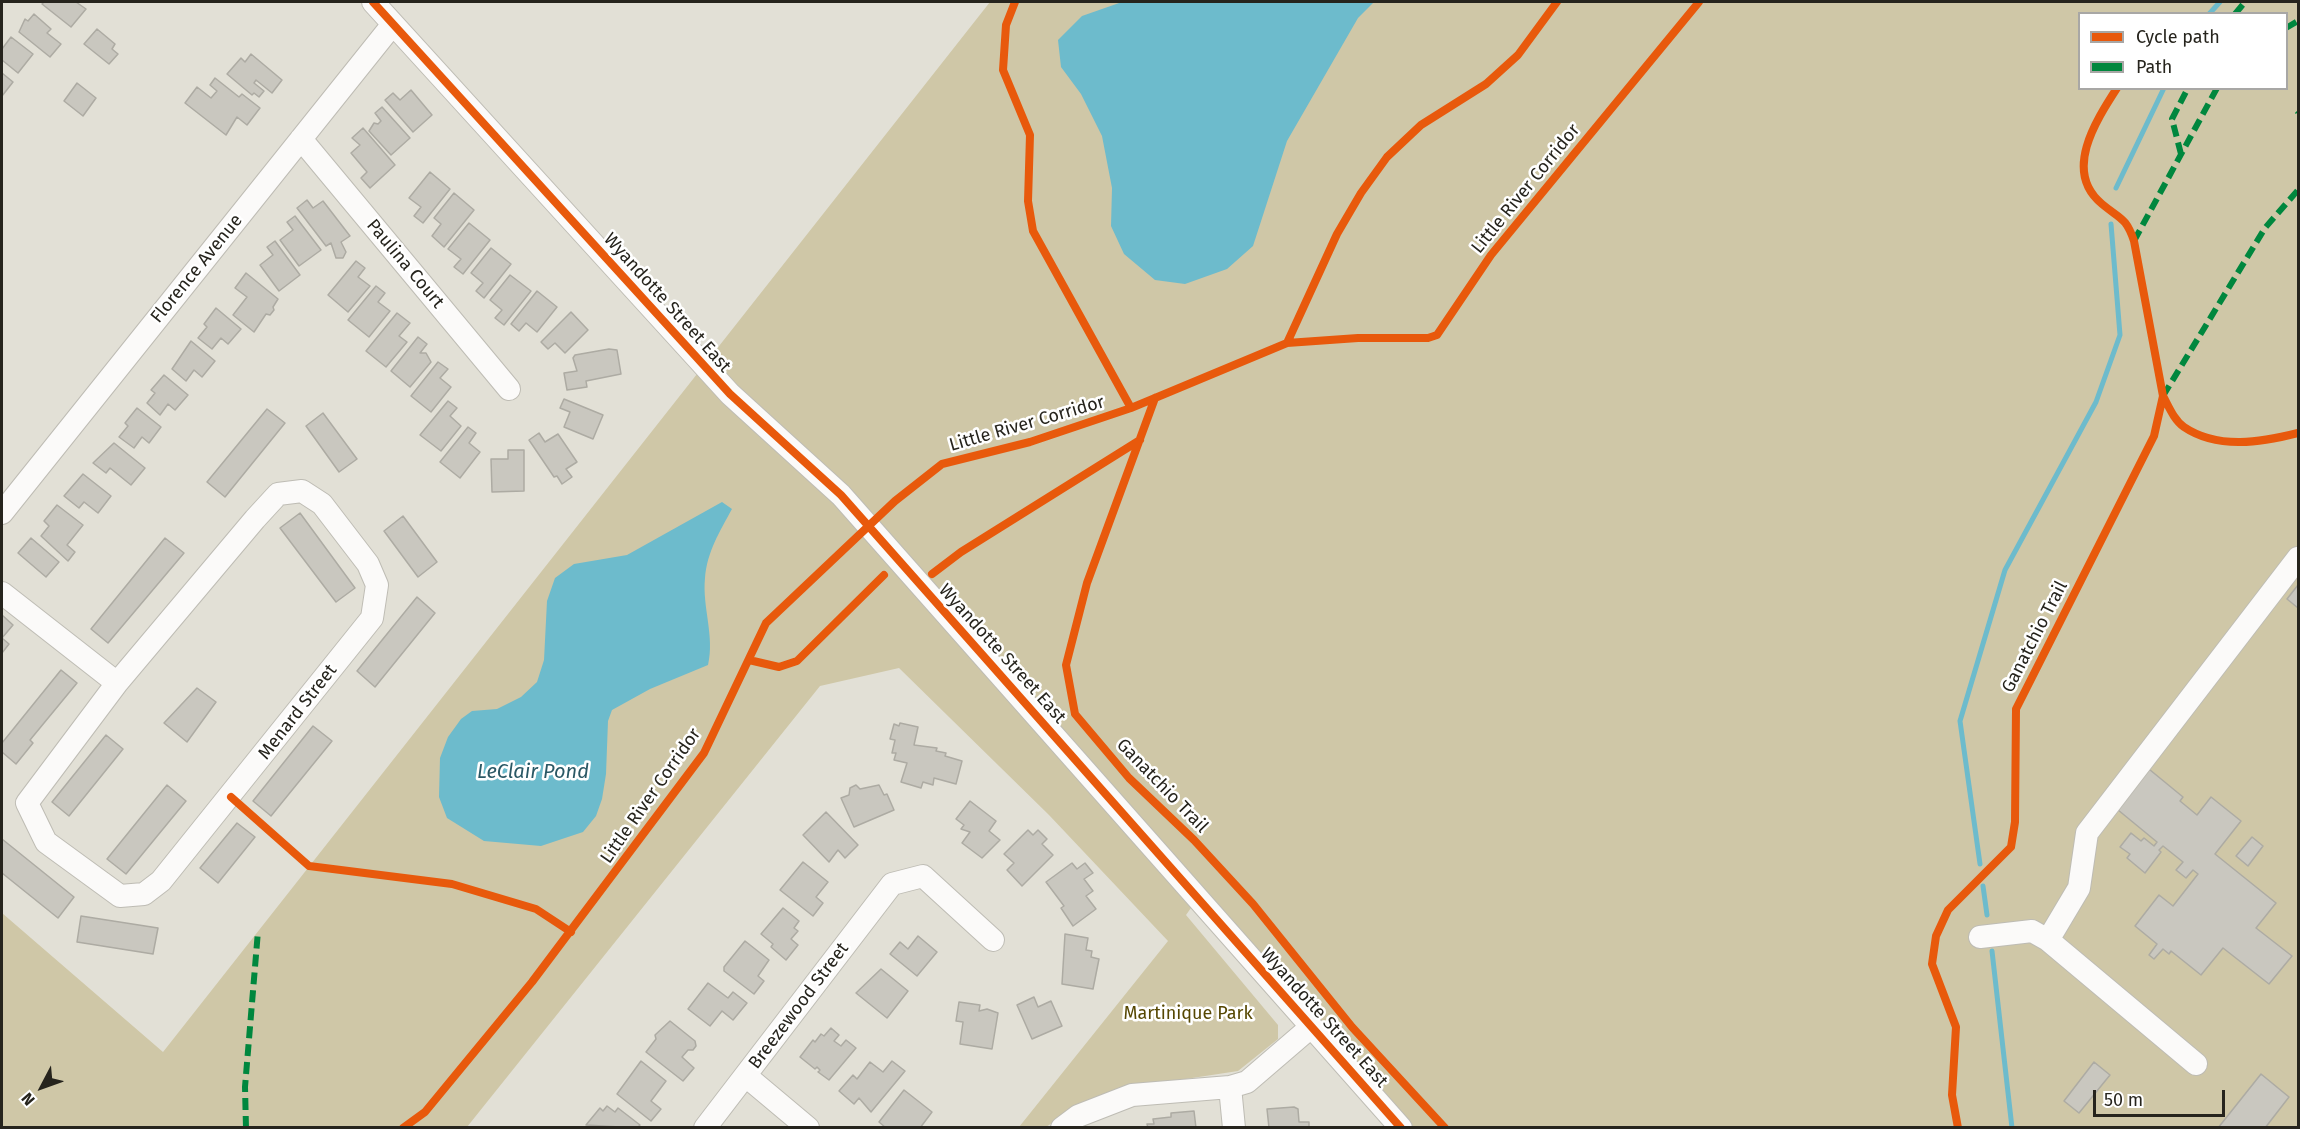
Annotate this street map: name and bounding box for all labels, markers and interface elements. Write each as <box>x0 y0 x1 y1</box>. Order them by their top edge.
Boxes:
legend <box>2078 12 2288 90</box>
text: Cycle path <box>2136 26 2220 48</box>
text: Path <box>2136 56 2172 78</box>
street label: Little River Corridor <box>1467 120 1585 258</box>
street label: Florence Avenue <box>147 210 247 328</box>
street label: Paulina Court <box>362 215 448 313</box>
street label: Wyandotte Street East <box>599 229 735 377</box>
street label: Little River Corridor <box>947 392 1107 456</box>
street label: Ganatchio Trail <box>1998 578 2072 696</box>
street label: Wyandotte Street East <box>934 580 1070 728</box>
street label: Menard Street <box>254 660 342 764</box>
street label: Little River Corridor <box>596 724 706 868</box>
street label: Ganatchio Trail <box>1112 734 1212 838</box>
water label: LeClair Pond <box>477 760 589 784</box>
street label: Breezewood Street <box>744 939 854 1073</box>
street label: Wyandotte Street East <box>1256 944 1392 1092</box>
park label: Martinique Park <box>1123 1003 1253 1025</box>
north arrow <box>12 1057 72 1117</box>
scale bar <box>2096 1078 2228 1116</box>
text: N <box>17 1089 39 1109</box>
text: 50 m <box>2104 1089 2143 1111</box>

